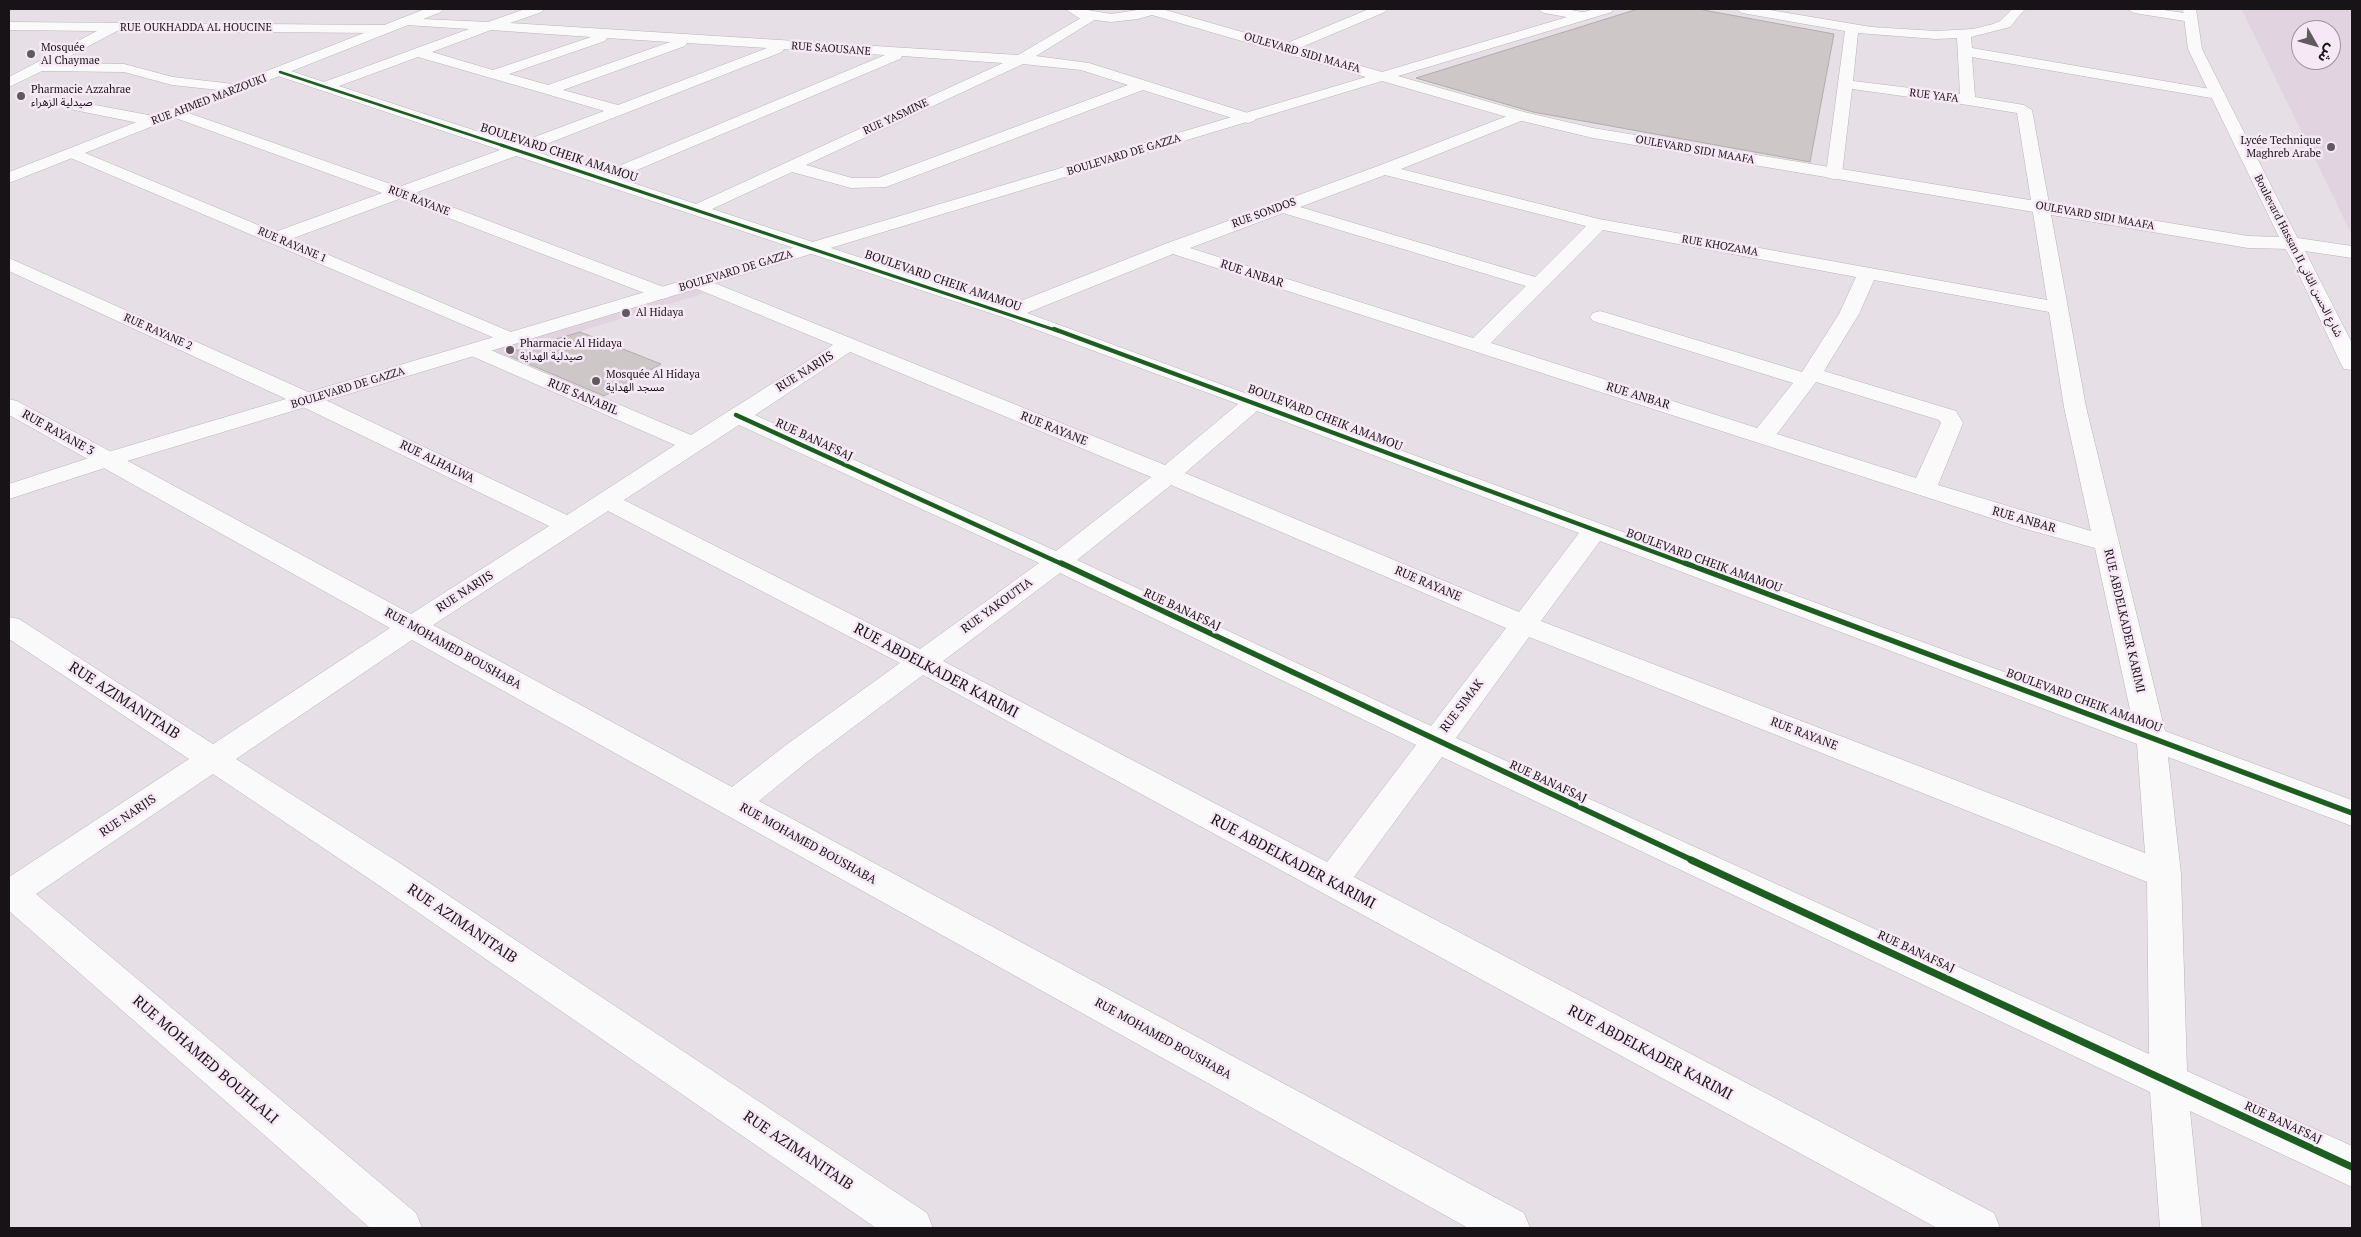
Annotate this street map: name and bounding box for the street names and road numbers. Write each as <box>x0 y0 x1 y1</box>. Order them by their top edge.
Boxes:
street label: RUE OUKHADDA AL HOUCINE <box>120 21 272 35</box>
street label: OULEVARD SIDI MAAFA <box>1242 30 1362 76</box>
street label: RUE SAOUSANE <box>791 40 871 58</box>
street label: RUE AHMED MARZOUKI <box>150 72 268 128</box>
street label: RUE YAFA <box>1909 86 1959 106</box>
street label: RUE YASMINE <box>861 96 931 138</box>
street label: BOULEVARD CHEIK AMAMOU <box>479 121 639 185</box>
street label: BOULEVARD DE GAZZA <box>1066 131 1182 179</box>
street label: OULEVARD SIDI MAAFA <box>1634 133 1756 167</box>
street label: Boulevard Hassan II شارع الحسن الثاني <box>2251 173 2345 339</box>
street label: RUE RAYANE <box>386 183 452 219</box>
street label: RUE SONDOS <box>1230 195 1298 231</box>
street label: OULEVARD SIDI MAAFA <box>2034 199 2156 233</box>
street label: RUE RAYANE 1 <box>256 225 328 265</box>
street label: RUE KHOZAMA <box>1681 233 1759 259</box>
street label: BOULEVARD DE GAZZA <box>678 247 794 295</box>
street label: BOULEVARD CHEIK AMAMOU <box>863 247 1023 315</box>
street label: RUE ANBAR <box>1218 257 1286 291</box>
street label: RUE RAYANE 2 <box>122 311 194 353</box>
street label: RUE NARJIS <box>774 349 836 395</box>
street label: BOULEVARD DE GAZZA <box>290 364 406 412</box>
street label: RUE SANABIL <box>545 376 621 418</box>
street label: RUE ANBAR <box>1604 379 1672 413</box>
street label: BOULEVARD CHEIK AMAMOU <box>1246 382 1404 454</box>
street label: RUE RAYANE 3 <box>19 407 97 459</box>
street label: RUE RAYANE <box>1018 409 1090 449</box>
street label: RUE BANAFSAJ <box>773 416 855 464</box>
street label: RUE ALHALWA <box>397 438 477 486</box>
street label: RUE ANBAR <box>1990 504 2058 536</box>
street label: BOULEVARD CHEIK AMAMOU <box>1624 526 1784 596</box>
street label: RUE ABDELKADER KARIMI <box>2100 548 2148 694</box>
street label: RUE RAYANE <box>1393 564 1463 604</box>
street label: RUE NARJIS <box>434 568 496 616</box>
street label: RUE YAKOUTIA <box>959 575 1035 637</box>
street label: RUE BANAFSAJ <box>1141 586 1223 634</box>
street label: RUE MOHAMED BOUSHABA <box>382 605 524 693</box>
street label: RUE ABDELKADER KARIMI <box>851 620 1021 722</box>
street label: RUE AZIMANITAIB <box>65 658 183 744</box>
street label: BOULEVARD CHEIK AMAMOU <box>2004 666 2164 736</box>
street label: RUE SIMAK <box>1437 677 1487 735</box>
street label: RUE RAYANE <box>1768 715 1840 753</box>
street label: RUE BANAFSAJ <box>1507 758 1589 806</box>
street label: RUE NARJIS <box>97 792 159 840</box>
street label: RUE MOHAMED BOUSHABA <box>737 800 879 888</box>
street label: RUE ABDELKADER KARIMI <box>1208 811 1378 913</box>
street label: RUE AZIMANITAIB <box>404 881 520 967</box>
street label: RUE BANAFSAJ <box>1875 928 1957 976</box>
street label: RUE MOHAMED BOUHLALI <box>129 992 281 1128</box>
street label: RUE MOHAMED BOUSHABA <box>1092 995 1234 1083</box>
street label: RUE ABDELKADER KARIMI <box>1565 1002 1735 1104</box>
street label: RUE BANAFSAJ <box>2242 1099 2324 1147</box>
street label: RUE AZIMANITAIB <box>740 1108 856 1194</box>

